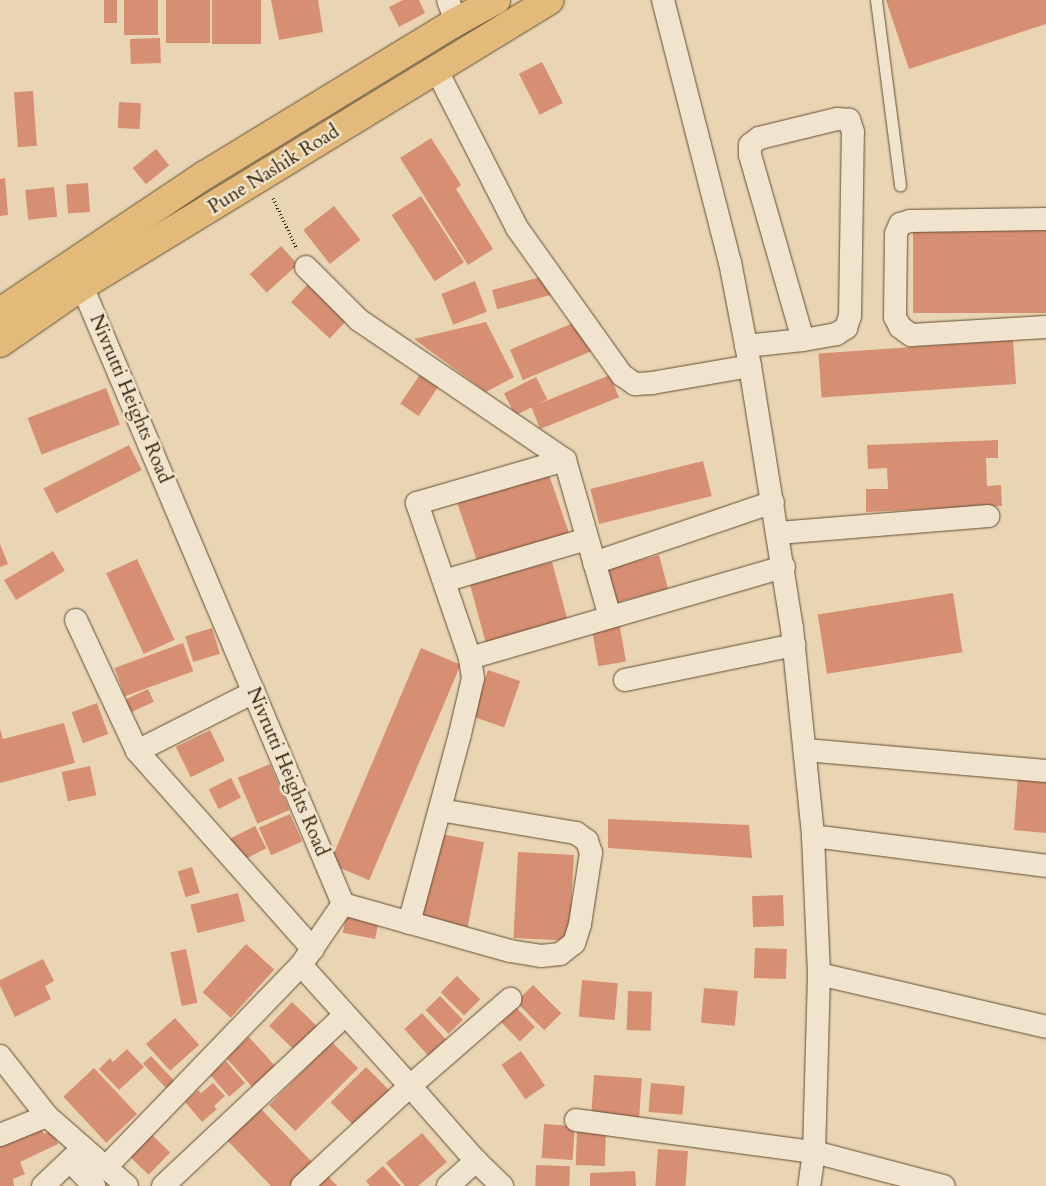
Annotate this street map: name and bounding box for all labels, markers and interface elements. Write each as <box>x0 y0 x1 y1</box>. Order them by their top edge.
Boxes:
street label: Pune Nashik Road <box>204 121 344 219</box>
street label: Nivrutti Heights Road <box>84 311 176 487</box>
street label: Nivrutti Heights Road <box>241 684 333 860</box>

